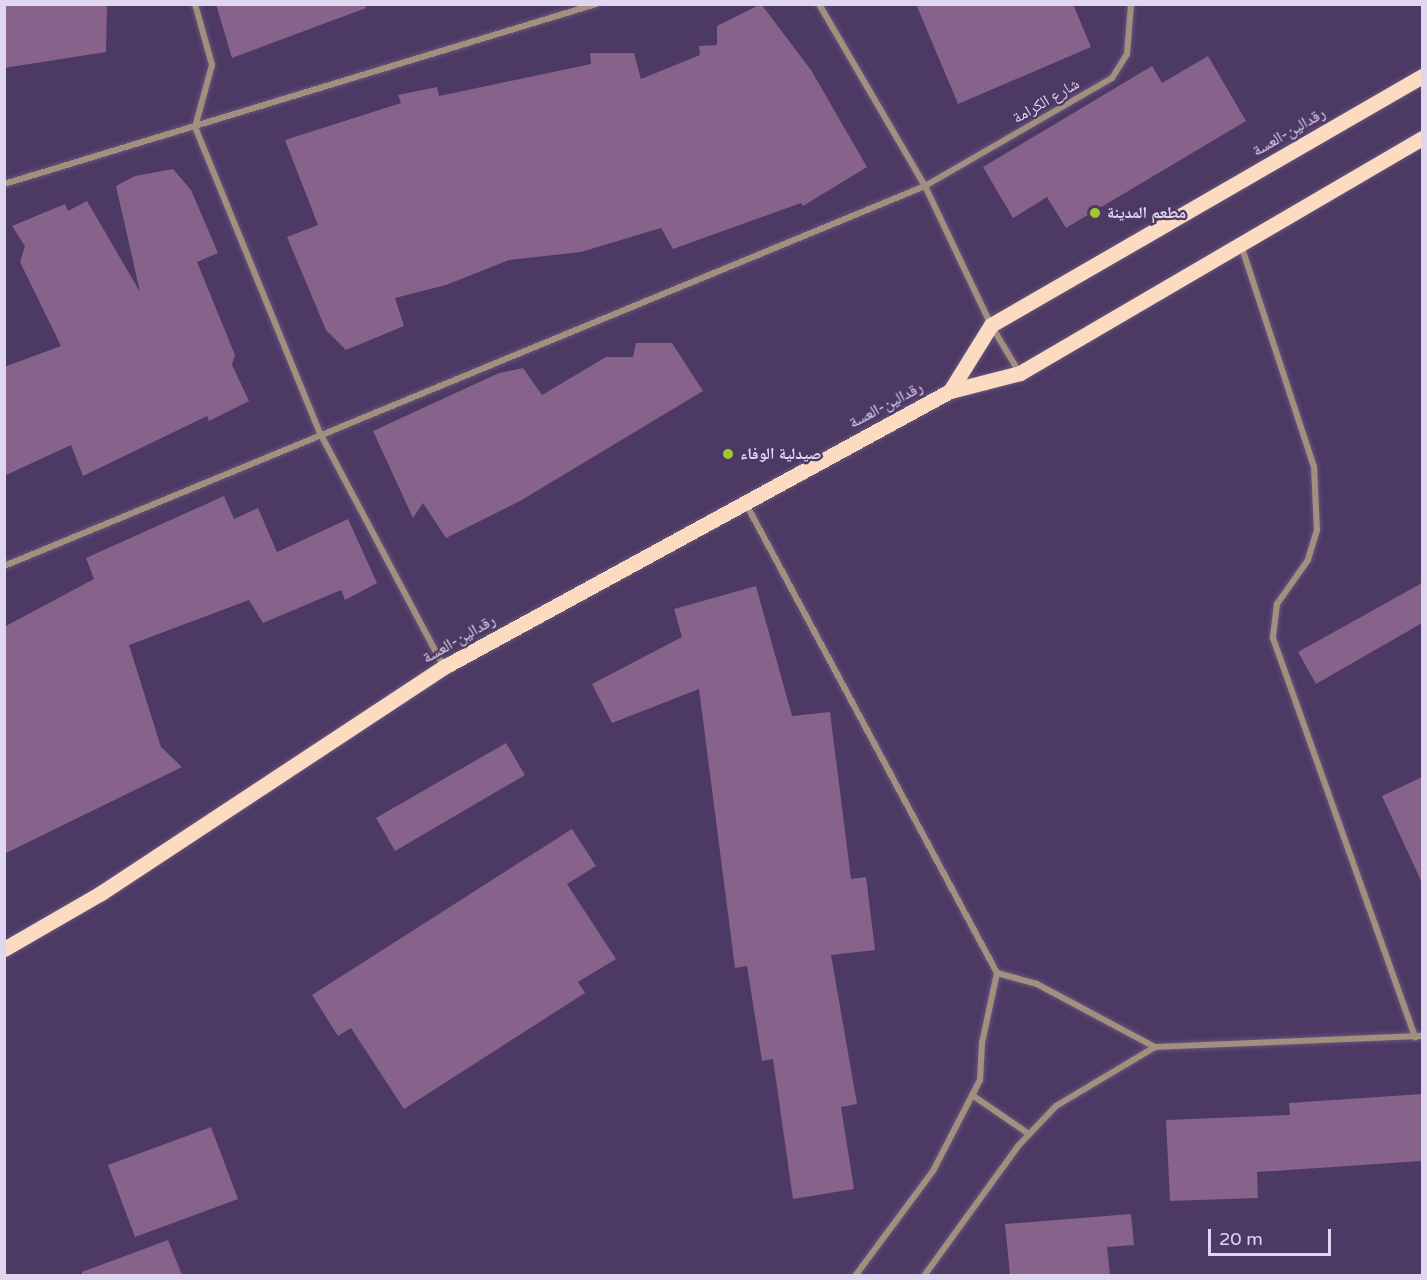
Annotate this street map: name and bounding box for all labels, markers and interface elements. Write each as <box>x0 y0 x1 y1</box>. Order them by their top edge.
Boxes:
street label: شارع الكرامة <box>1009 74 1083 128</box>
street label: رقدالين-العسة <box>1249 103 1329 161</box>
place label: مطعم المدينة <box>1107 203 1186 223</box>
marker: مطعم المدينة <box>1088 206 1102 220</box>
street label: رقدالين-العسة <box>846 378 926 432</box>
place label: صيدلية الوفاء <box>740 444 822 464</box>
marker: صيدلية الوفاء <box>721 447 735 461</box>
street label: رقدالين-العسة <box>419 610 499 668</box>
scale bar <box>1211 1217 1334 1255</box>
text: 20 m <box>1219 1228 1263 1250</box>

